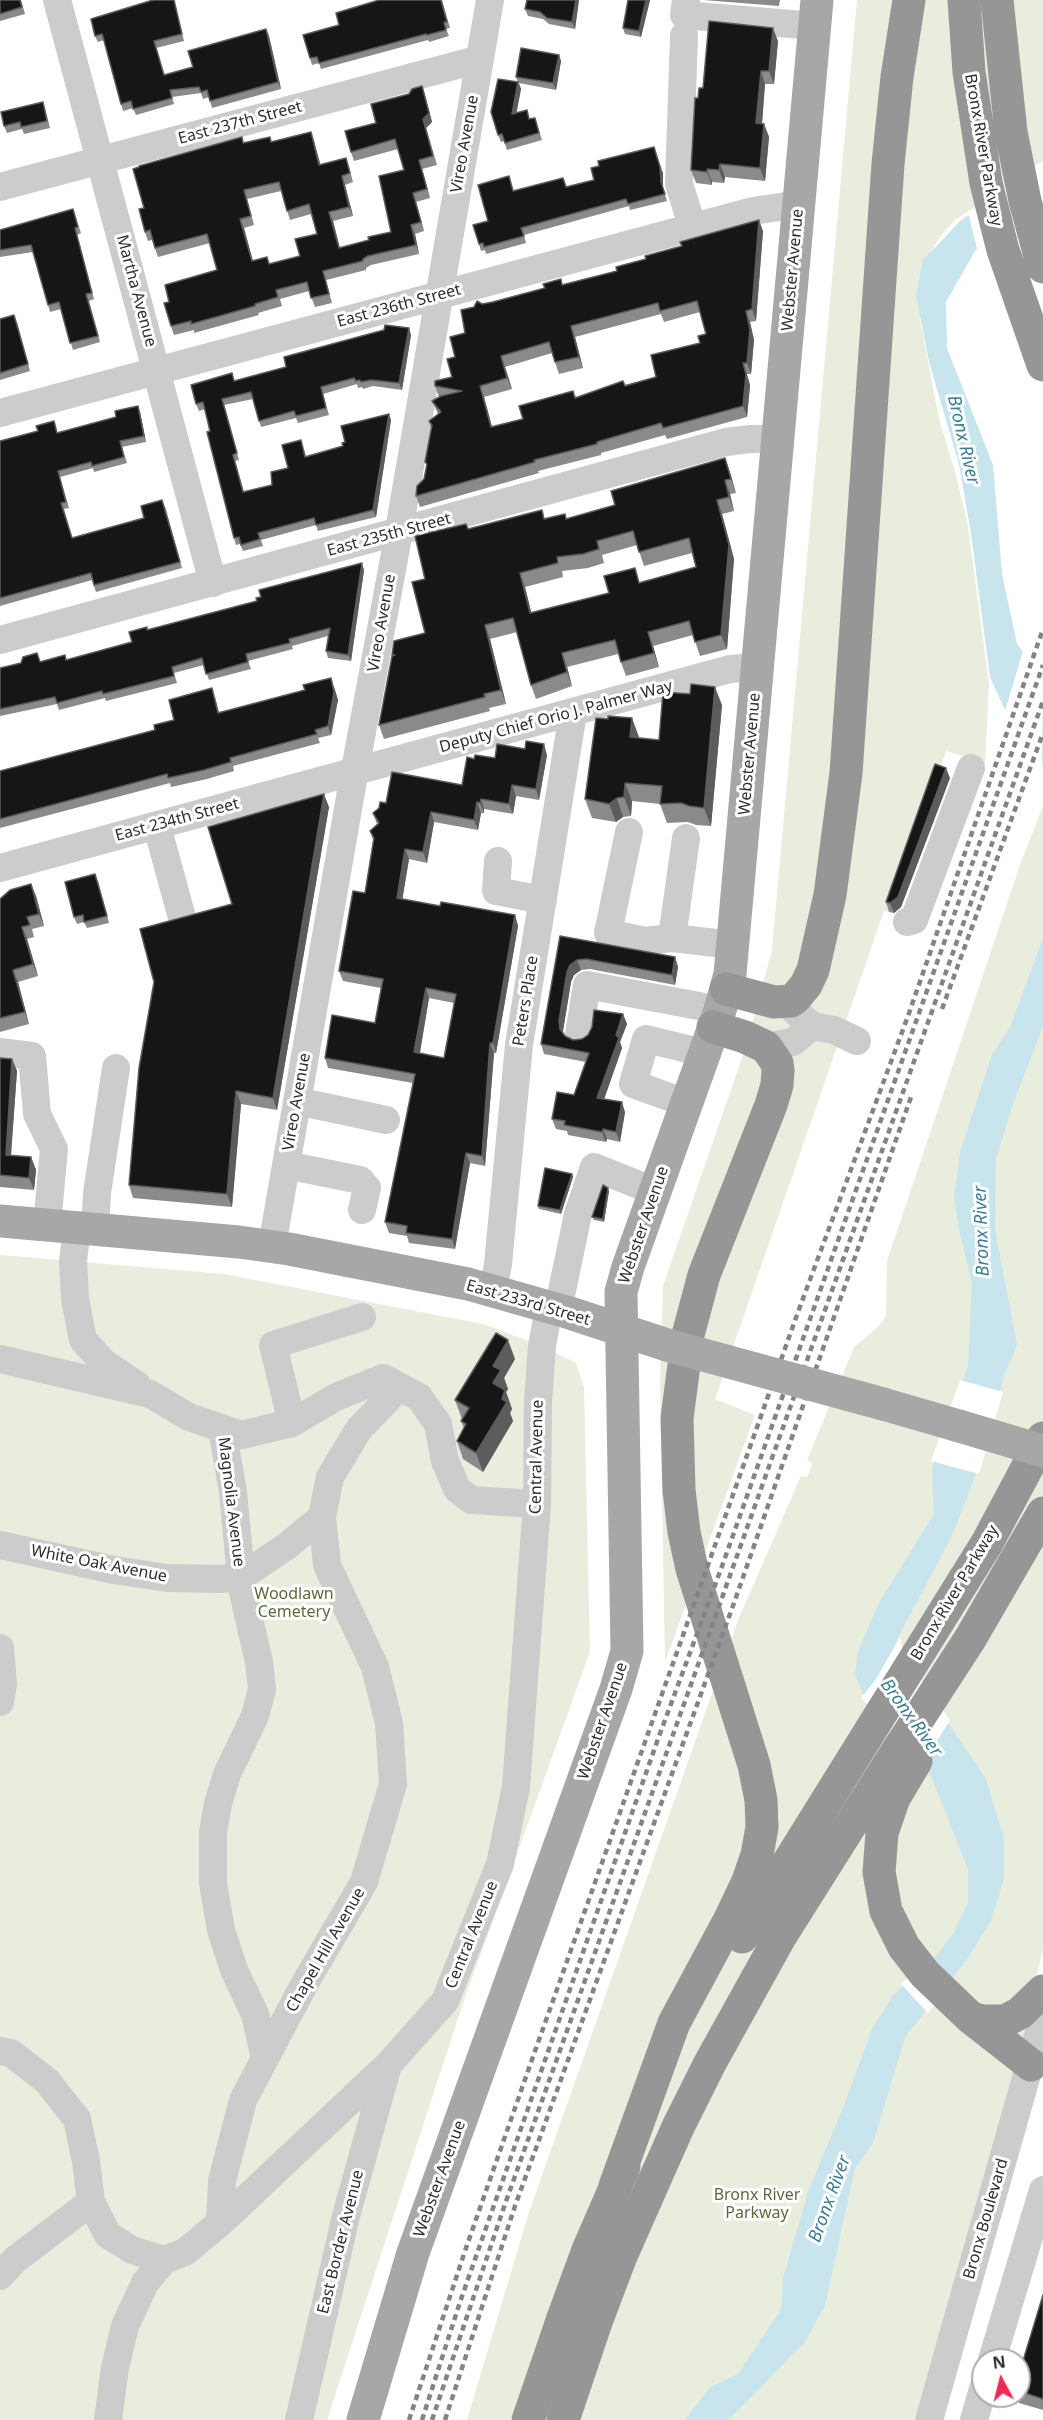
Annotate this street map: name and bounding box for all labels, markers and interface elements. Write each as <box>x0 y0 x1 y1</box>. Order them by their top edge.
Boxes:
street label: Bronx River Parkway <box>960 72 1006 228</box>
street label: Vireo Avenue <box>447 94 483 194</box>
street label: East 237th Street <box>176 97 304 149</box>
street label: Webster Avenue <box>778 208 808 332</box>
street label: Martha Avenue <box>112 233 160 349</box>
street label: East 236th Street <box>335 280 463 332</box>
water label: Bronx River <box>942 393 984 487</box>
street label: East 235th Street <box>325 509 453 561</box>
street label: Vireo Avenue <box>364 573 400 673</box>
street label: Deputy Chief Orio J. Palmer Way <box>437 677 675 757</box>
street label: Webster Avenue <box>735 692 765 816</box>
street label: East 234th Street <box>113 794 241 846</box>
street label: Peters Place <box>509 954 543 1048</box>
street label: Vireo Avenue <box>279 1052 315 1152</box>
street label: Webster Avenue <box>615 1164 673 1286</box>
water label: Bronx River <box>970 1185 994 1277</box>
street label: East 233rd Street <box>464 1276 592 1330</box>
street label: Central Avenue <box>526 1400 548 1514</box>
street label: Magnolia Avenue <box>214 1436 248 1568</box>
street label: Bronx River Parkway <box>907 1522 1003 1664</box>
street label: White Oak Avenue <box>29 1541 169 1587</box>
park label: Woodlawn Cemetery <box>254 1584 334 1622</box>
street label: Webster Avenue <box>574 1660 632 1782</box>
water label: Bronx River <box>876 1675 946 1761</box>
street label: Central Avenue <box>442 1878 502 1992</box>
street label: Chapel Hill Avenue <box>283 1884 369 2016</box>
street label: Webster Avenue <box>410 2118 470 2240</box>
water label: Bronx River <box>804 2153 856 2245</box>
street label: Bronx Boulevard <box>960 2156 1012 2282</box>
street label: East Border Avenue <box>314 2168 368 2316</box>
park label: Bronx River Parkway <box>714 2185 800 2223</box>
north arrow <box>971 2348 1031 2408</box>
text: N <box>991 2350 1007 2374</box>

